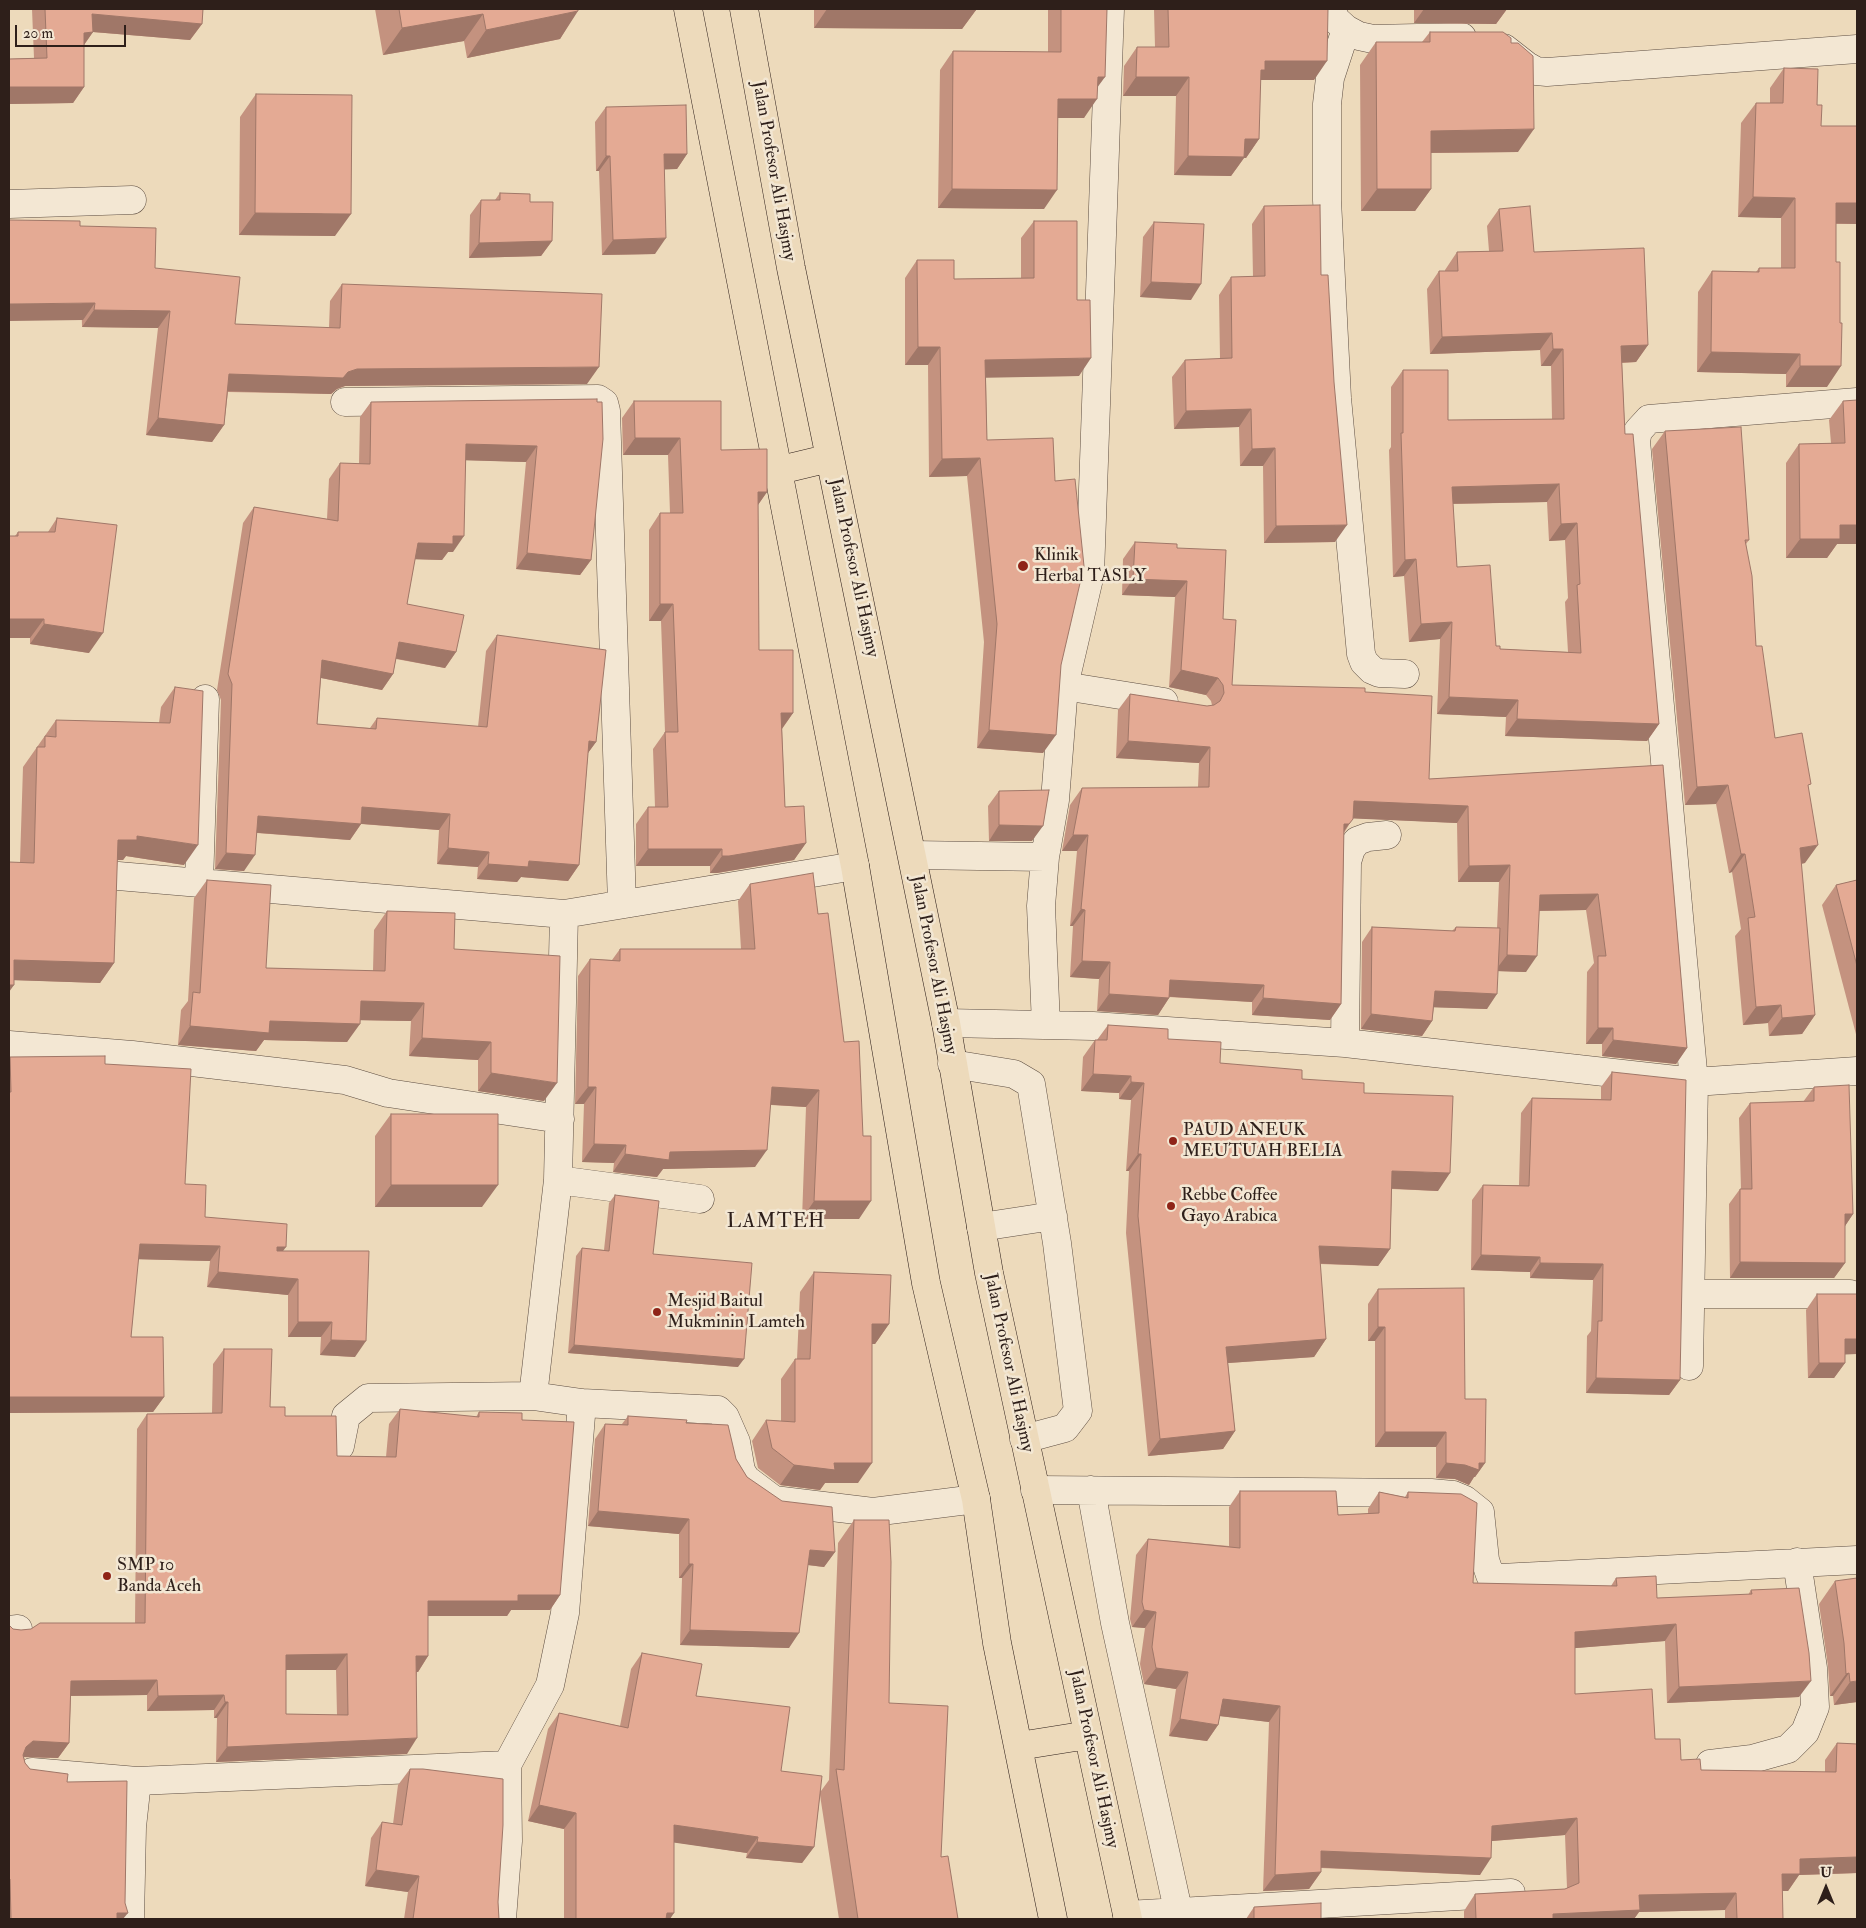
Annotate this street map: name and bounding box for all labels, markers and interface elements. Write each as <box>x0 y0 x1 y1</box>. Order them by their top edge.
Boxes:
scale bar <box>18 15 129 47</box>
text: 20 m <box>23 24 53 43</box>
street label: Jalan Profesor Ali Hasjmy <box>747 79 799 263</box>
street label: Jalan Profesor Ali Hasjmy <box>823 477 883 659</box>
place label: Klinik Herbal TASLY <box>1034 545 1146 588</box>
marker: Klinik Herbal TASLY <box>1016 559 1030 573</box>
street label: Jalan Profesor Ali Hasjmy <box>905 873 961 1057</box>
place label: PAUD ANEUK MEUTUAH BELIA <box>1183 1120 1343 1162</box>
marker: PAUD ANEUK MEUTUAH BELIA <box>1167 1135 1179 1147</box>
place label: Rebbe Coffee Gayo Arabica <box>1181 1185 1277 1228</box>
marker: Rebbe Coffee Gayo Arabica <box>1165 1200 1177 1212</box>
district label: LAMTEH <box>726 1211 826 1235</box>
street label: Jalan Profesor Ali Hasjmy <box>978 1272 1038 1454</box>
place label: Mesjid Baitul Mukminin Lamteh <box>667 1291 805 1334</box>
marker: Mesjid Baitul Mukminin Lamteh <box>651 1306 663 1318</box>
place label: SMP 10 Banda Aceh <box>117 1555 201 1598</box>
marker: SMP 10 Banda Aceh <box>101 1570 113 1582</box>
street label: Jalan Profesor Ali Hasjmy <box>1063 1668 1123 1850</box>
north arrow <box>1801 1863 1851 1913</box>
text: U <box>1820 1864 1832 1881</box>

